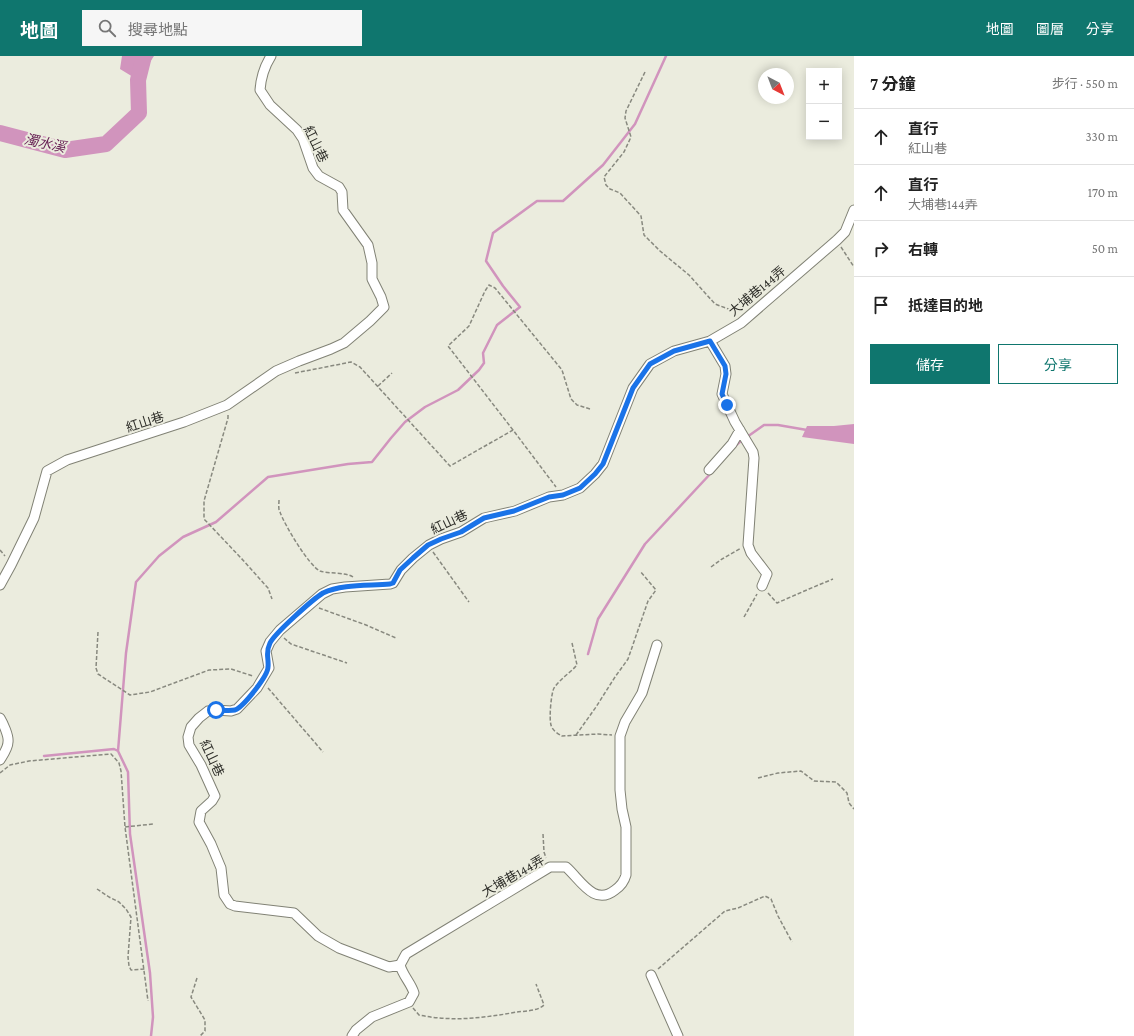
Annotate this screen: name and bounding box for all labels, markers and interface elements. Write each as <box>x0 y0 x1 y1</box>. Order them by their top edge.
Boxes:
search box <box>82 10 362 46</box>
icon: search <box>96 17 118 39</box>
text: 地圖 <box>20 20 58 41</box>
text: 地圖 <box>986 21 1014 37</box>
text: 圖層 <box>1036 21 1064 37</box>
text: 分享 <box>1086 21 1114 37</box>
text: 搜尋地點 <box>128 22 188 38</box>
north arrow <box>758 68 794 104</box>
map controls <box>806 68 842 140</box>
button: + <box>806 68 842 104</box>
text: 7 分鐘 <box>870 75 916 94</box>
text: 步行 · 550 m <box>1052 76 1118 91</box>
button: − <box>806 104 842 140</box>
text: 直行 <box>908 121 938 137</box>
street label: 紅山巷 <box>301 123 331 165</box>
icon: ahead <box>870 126 892 148</box>
text: 330 m <box>1085 129 1118 144</box>
water label: 濁水溪 <box>23 131 69 156</box>
text: 紅山巷 <box>908 141 947 156</box>
text: 直行 <box>908 177 938 193</box>
icon: ahead <box>870 182 892 204</box>
text: 170 m <box>1088 185 1118 200</box>
text: 大埔巷144弄 <box>908 197 978 212</box>
icon: right <box>870 238 892 260</box>
text: 50 m <box>1092 241 1118 256</box>
text: 右轉 <box>908 242 938 258</box>
street label: 大埔巷144弄 <box>726 263 788 319</box>
icon: arrive <box>870 294 892 316</box>
text: 抵達目的地 <box>908 298 983 314</box>
button: 儲存 <box>870 344 990 384</box>
button: 分享 <box>998 344 1118 384</box>
route end <box>718 396 736 414</box>
street label: 紅山巷 <box>124 409 166 435</box>
street label: 紅山巷 <box>428 507 470 537</box>
route start <box>207 701 225 719</box>
street label: 紅山巷 <box>197 737 227 779</box>
street label: 大埔巷144弄 <box>479 852 547 900</box>

